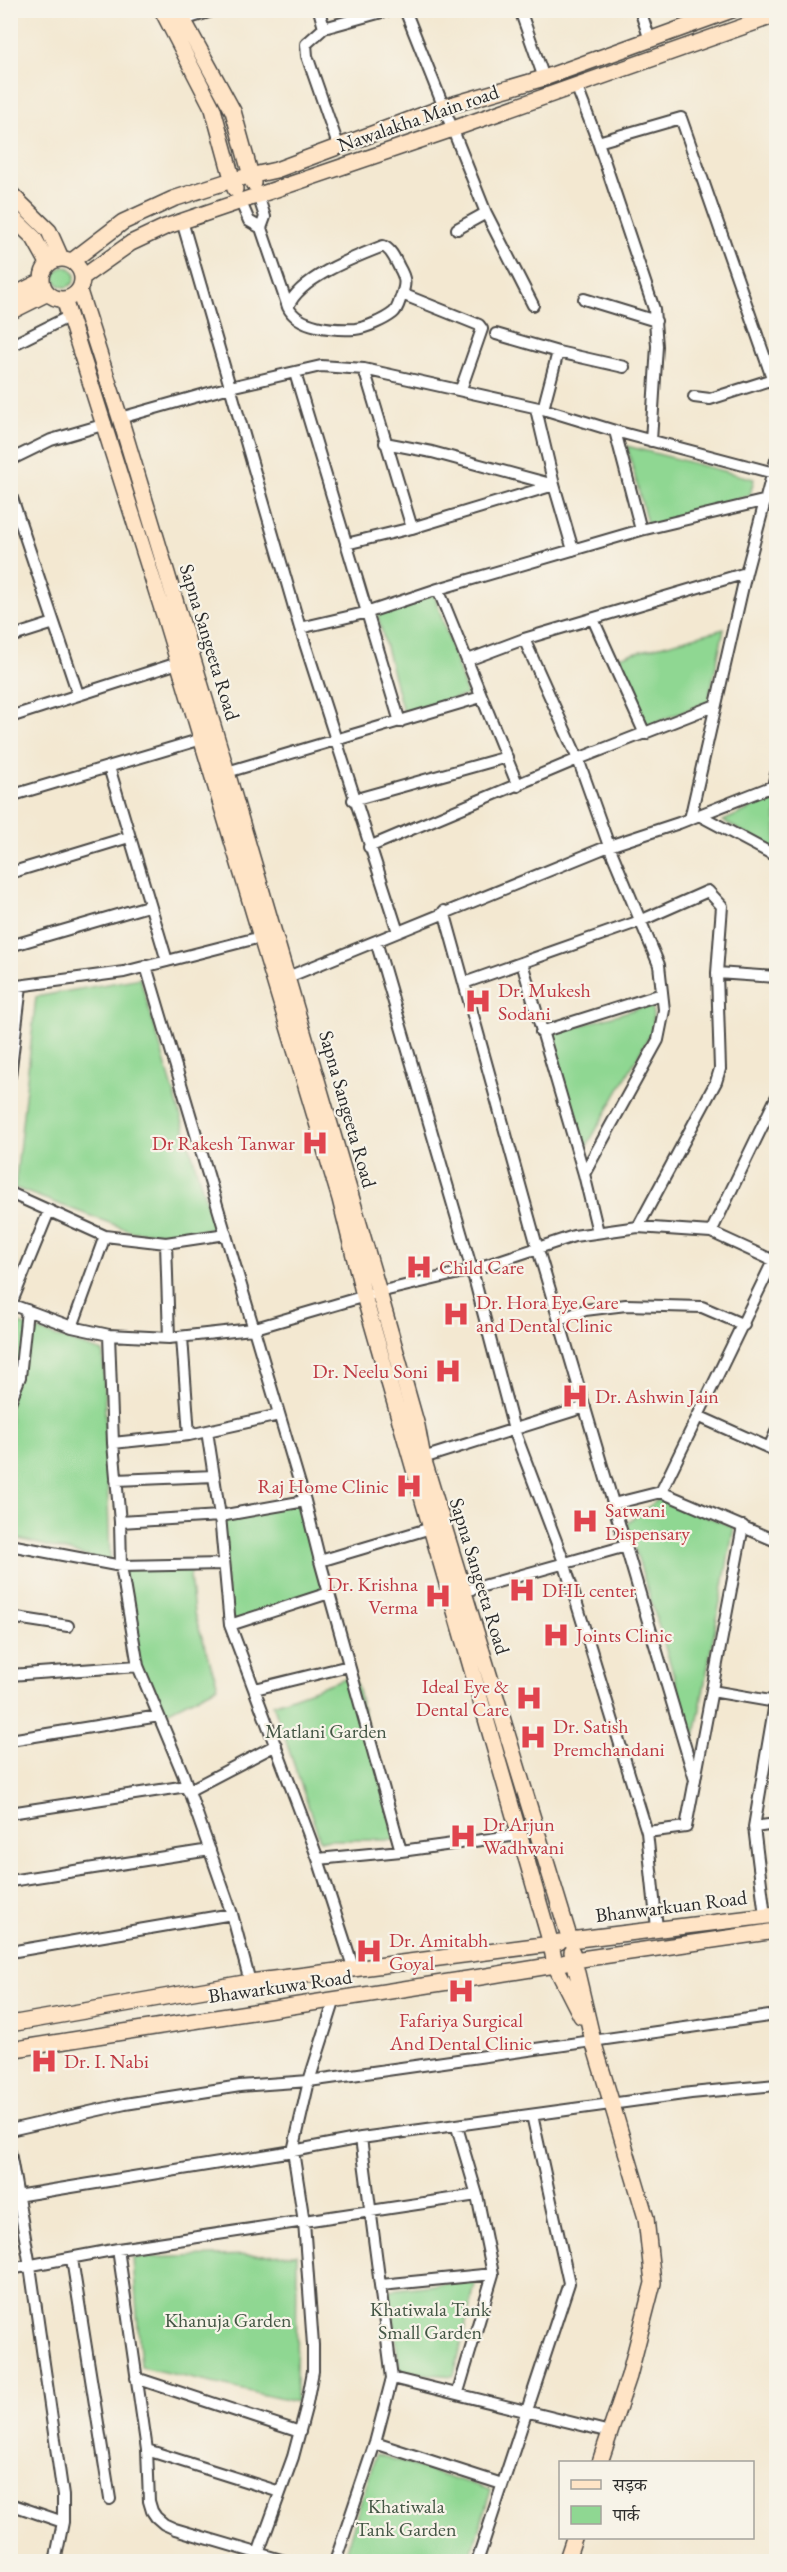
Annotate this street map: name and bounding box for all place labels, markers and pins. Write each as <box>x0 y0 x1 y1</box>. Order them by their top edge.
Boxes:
place label: Dr. Mukesh Sodani <box>498 977 591 1026</box>
hospital icon: Dr. Mukesh Sodani <box>463 986 493 1016</box>
hospital icon: Dr Rakesh Tanwar <box>300 1128 330 1158</box>
place label: Dr Rakesh Tanwar <box>152 1130 295 1156</box>
hospital icon: Child Care <box>404 1252 434 1282</box>
place label: Child Care <box>439 1254 524 1280</box>
place label: Dr. Hora Eye Care and Dental Clinic <box>476 1289 619 1338</box>
hospital icon: Dr. Hora Eye Care and Dental Clinic <box>441 1299 471 1329</box>
hospital icon: Dr. Neelu Soni <box>433 1356 463 1386</box>
place label: Dr. Neelu Soni <box>312 1358 428 1384</box>
hospital icon: Dr. Ashwin Jain <box>560 1381 590 1411</box>
place label: Dr. Ashwin Jain <box>595 1383 719 1409</box>
hospital icon: Raj Home Clinic <box>394 1471 424 1501</box>
place label: Raj Home Clinic <box>257 1473 389 1499</box>
place label: Satwani Dispensary <box>605 1497 690 1546</box>
hospital icon: Satwani Dispensary <box>570 1506 600 1536</box>
place label: Dr. Krishna Verma <box>327 1571 418 1620</box>
hospital icon: DHL center <box>507 1575 537 1605</box>
place label: DHL center <box>542 1577 636 1603</box>
hospital icon: Dr. Krishna Verma <box>423 1581 453 1611</box>
hospital icon: Joints Clinic <box>541 1620 571 1650</box>
place label: Joints Clinic <box>574 1622 672 1648</box>
place label: Ideal Eye & Dental Care <box>416 1673 509 1722</box>
hospital icon: Ideal Eye & Dental Care <box>514 1683 544 1713</box>
place label: Dr. Satish Premchandani <box>553 1713 665 1762</box>
hospital icon: Dr. Satish Premchandani <box>518 1722 548 1752</box>
place label: Dr Arjun Wadhwani <box>483 1811 564 1860</box>
hospital icon: Dr Arjun Wadhwani <box>448 1821 478 1851</box>
place label: Dr. Amitabh Goyal <box>389 1927 488 1976</box>
hospital icon: Dr. Amitabh Goyal <box>354 1936 384 1966</box>
hospital icon: Fafariya Surgical And Dental Clinic <box>446 1976 476 2006</box>
place label: Fafariya Surgical And Dental Clinic <box>389 2007 532 2056</box>
hospital icon: Dr. I. Nabi <box>29 2046 59 2076</box>
place label: Dr. I. Nabi <box>64 2048 149 2074</box>

